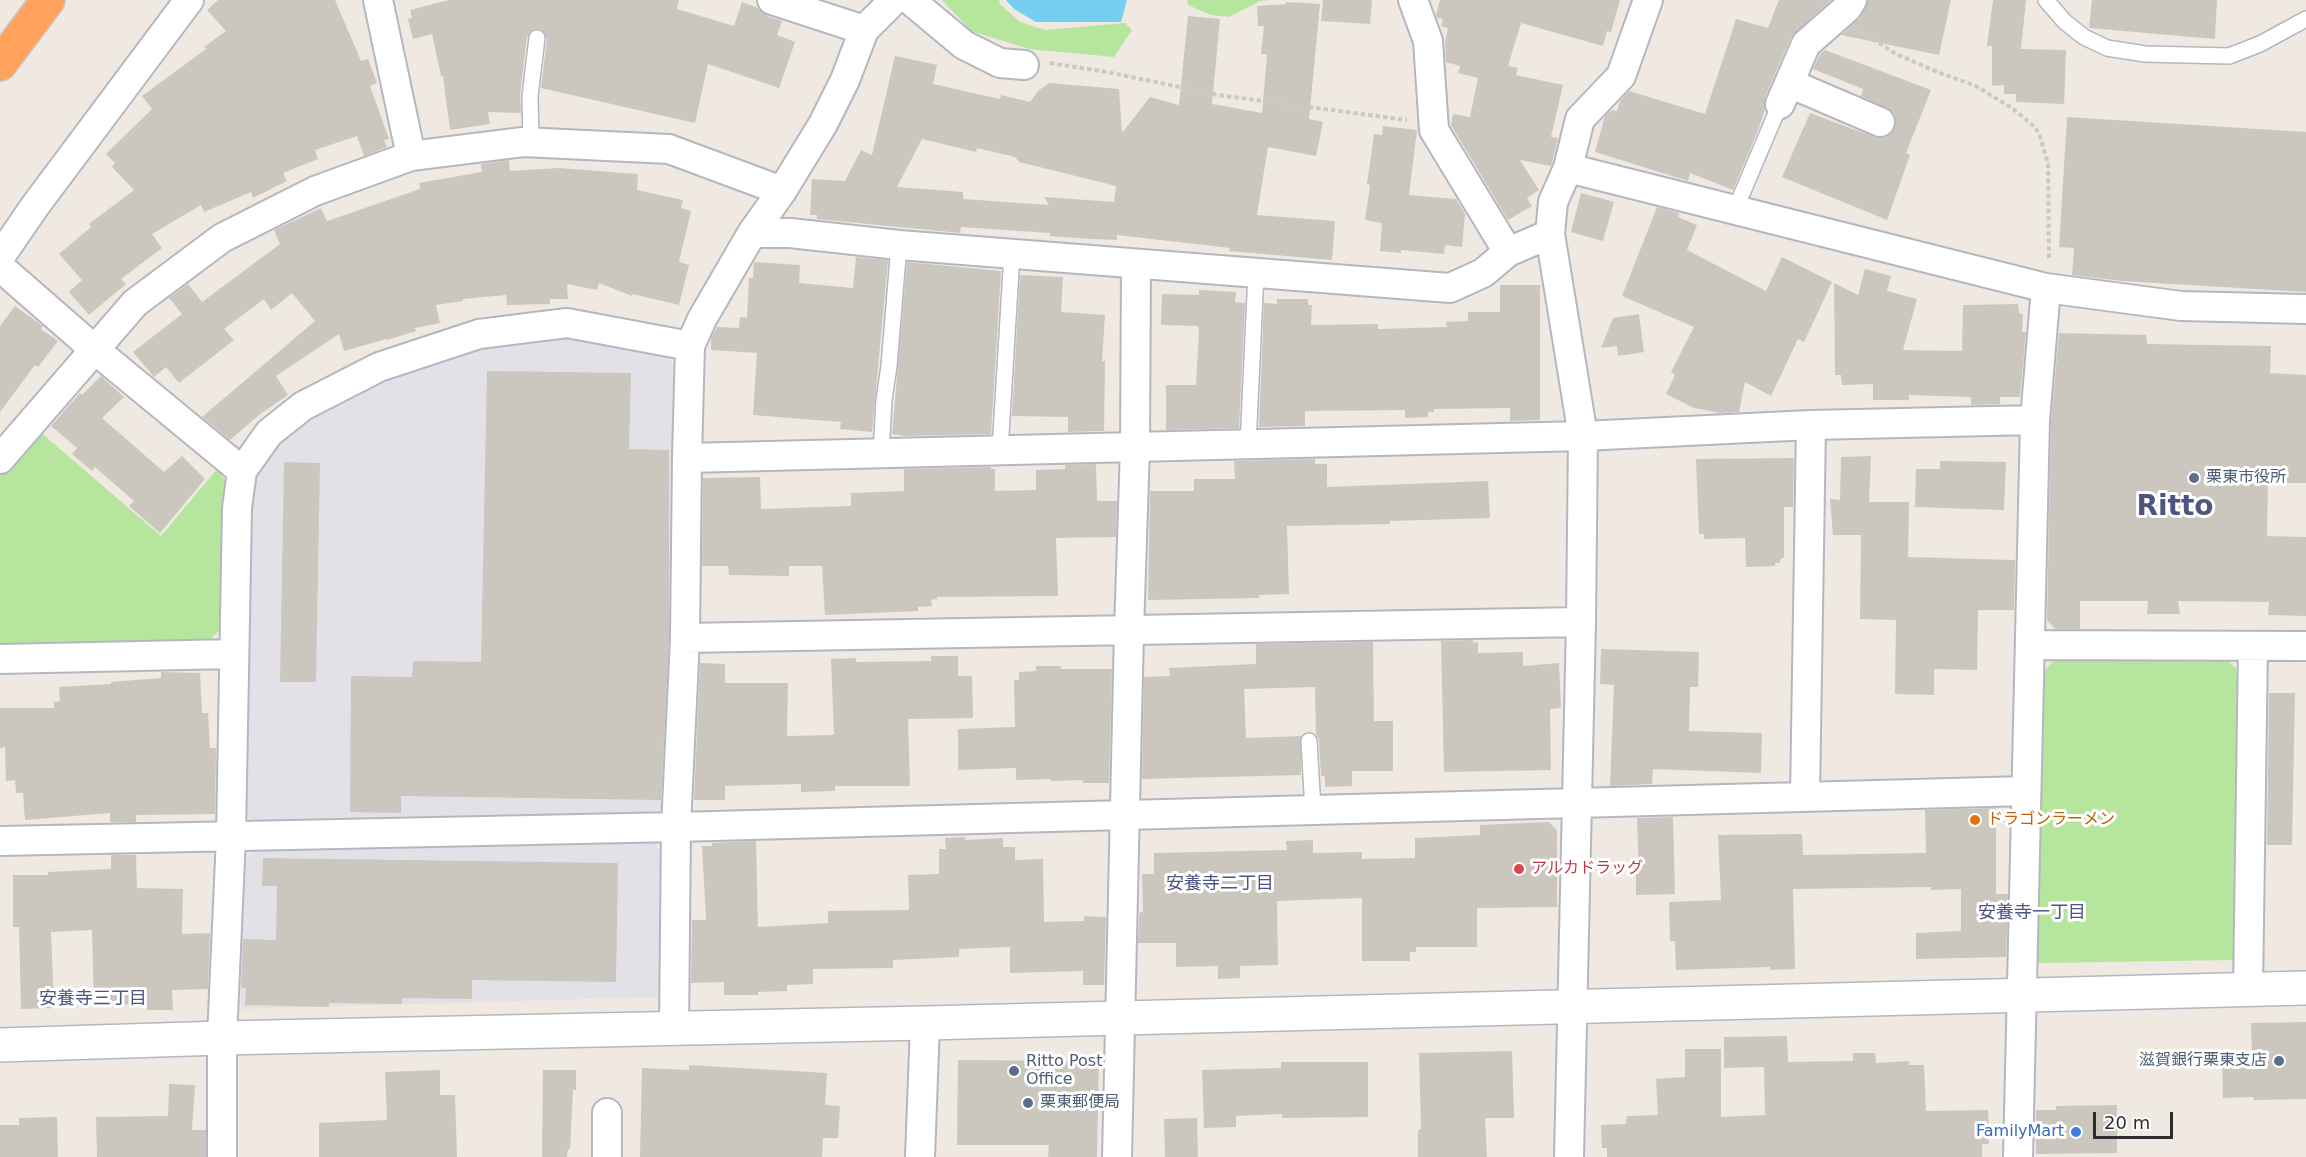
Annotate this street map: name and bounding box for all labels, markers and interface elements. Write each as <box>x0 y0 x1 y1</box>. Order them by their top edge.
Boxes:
place label: 栗東市役所 <box>2206 468 2286 488</box>
marker: 栗東市役所 <box>2187 471 2201 485</box>
district label: Ritto <box>2136 491 2214 525</box>
place label: ドラゴンラーメン <box>1987 810 2115 830</box>
marker: ドラゴンラーメン <box>1968 813 1982 827</box>
place label: アルカドラッグ <box>1531 859 1643 879</box>
marker: アルカドラッグ <box>1512 862 1526 876</box>
district label: 安養寺二丁目 <box>1166 873 1274 895</box>
district label: 安養寺一丁目 <box>1978 902 2086 924</box>
district label: 安養寺三丁目 <box>39 988 147 1010</box>
place label: 滋賀銀行栗東支店 <box>2139 1051 2267 1071</box>
place label: Ritto Post Office <box>1026 1052 1102 1090</box>
marker: 滋賀銀行栗東支店 <box>2272 1054 2286 1068</box>
marker: Ritto Post Office <box>1007 1064 1021 1078</box>
place label: 栗東郵便局 <box>1040 1093 1120 1113</box>
marker: 栗東郵便局 <box>1021 1096 1035 1110</box>
scale bar <box>2096 1100 2176 1138</box>
text: 20 m <box>2104 1112 2150 1133</box>
place label: FamilyMart <box>1976 1122 2064 1142</box>
marker: FamilyMart <box>2069 1125 2083 1139</box>

